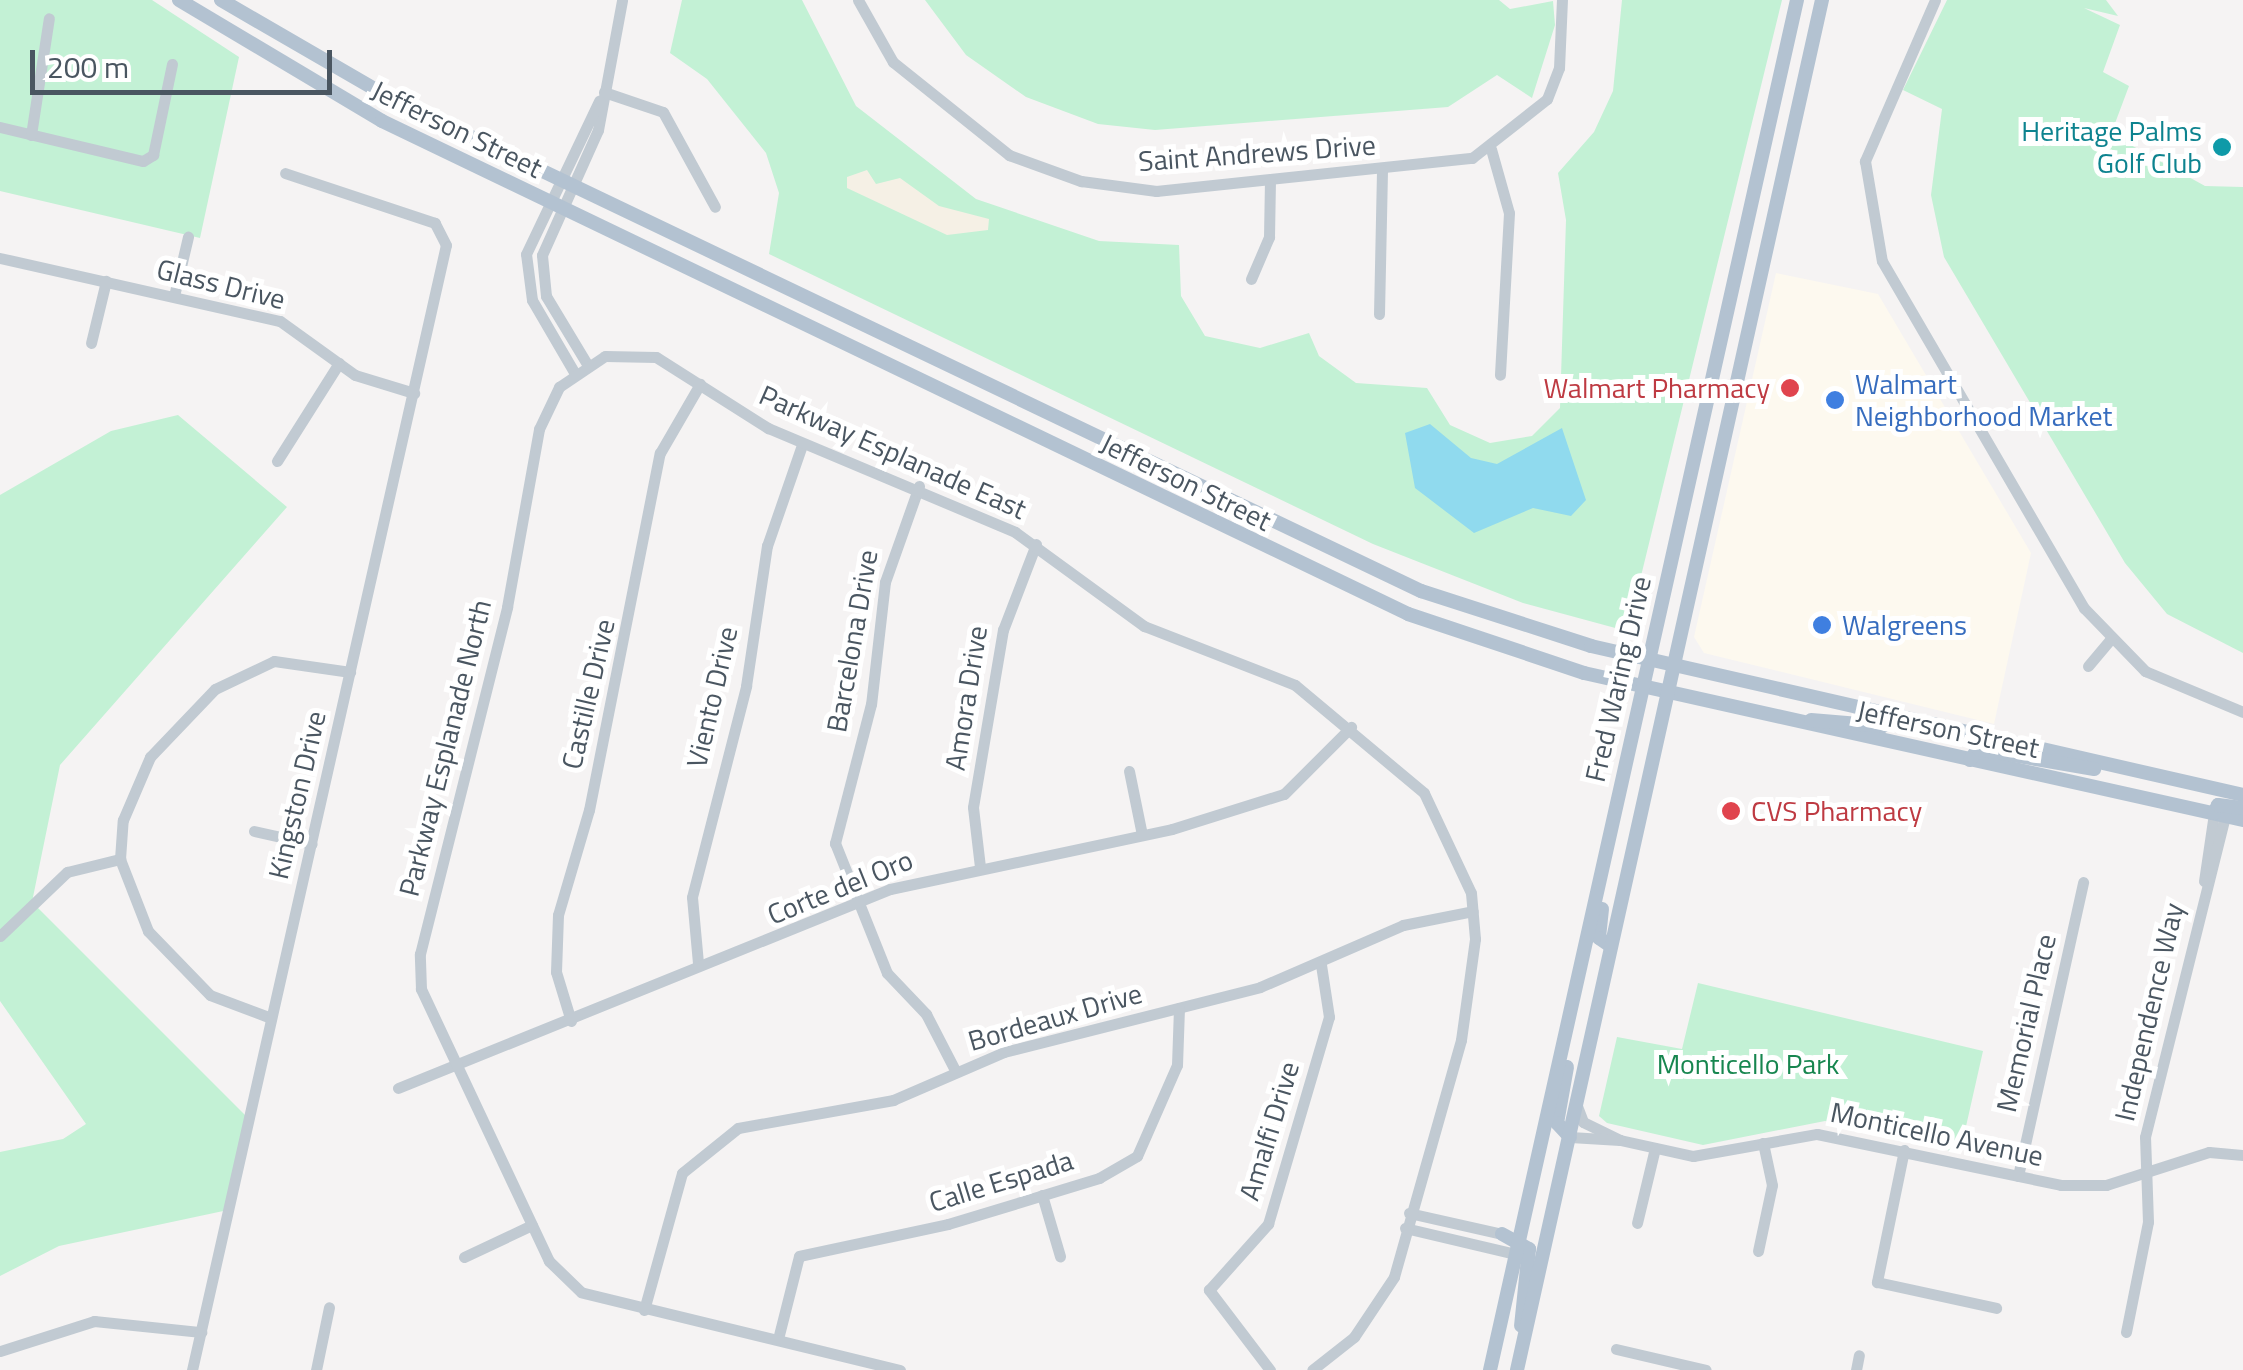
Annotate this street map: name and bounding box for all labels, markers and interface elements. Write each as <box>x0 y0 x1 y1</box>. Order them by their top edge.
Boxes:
scale bar <box>35 30 338 92</box>
text: 200 m <box>47 44 129 90</box>
street label: Jefferson Street <box>366 73 548 185</box>
place label: Heritage Palms Golf Club <box>2021 114 2202 180</box>
street label: Saint Andrews Drive <box>1137 128 1377 178</box>
marker: Heritage Palms Golf Club <box>2211 136 2233 158</box>
street label: Glass Drive <box>153 252 289 316</box>
place label: Walmart Neighborhood Market <box>1855 367 2112 433</box>
place label: Walmart Pharmacy <box>1543 371 1770 405</box>
marker: Walmart Pharmacy <box>1779 377 1801 399</box>
street label: Parkway Esplanade East <box>754 378 1032 526</box>
marker: Walmart Neighborhood Market <box>1824 389 1846 411</box>
street label: Jefferson Street <box>1095 426 1277 538</box>
street label: Barcelona Drive <box>819 547 885 735</box>
street label: Fred Waring Drive <box>1578 573 1658 785</box>
street label: Parkway Esplanade North <box>392 596 498 900</box>
place label: Walgreens <box>1842 608 1967 642</box>
marker: Walgreens <box>1811 614 1833 636</box>
street label: Castille Drive <box>554 616 622 772</box>
street label: Viento Drive <box>679 623 745 771</box>
street label: Amora Drive <box>938 623 994 773</box>
street label: Jefferson Street <box>1854 693 2042 765</box>
street label: Kingston Drive <box>261 708 333 882</box>
place label: CVS Pharmacy <box>1751 794 1922 828</box>
marker: CVS Pharmacy <box>1720 800 1742 822</box>
street label: Corte del Oro <box>762 843 918 931</box>
street label: Independence Way <box>2108 900 2190 1124</box>
street label: Memorial Place <box>1989 931 2063 1115</box>
street label: Bordeaux Drive <box>964 976 1146 1058</box>
park label: Monticello Park <box>1657 1047 1839 1081</box>
street label: Amalfi Drive <box>1232 1058 1306 1204</box>
street label: Monticello Avenue <box>1828 1095 2046 1173</box>
street label: Calle Espada <box>925 1143 1077 1219</box>

